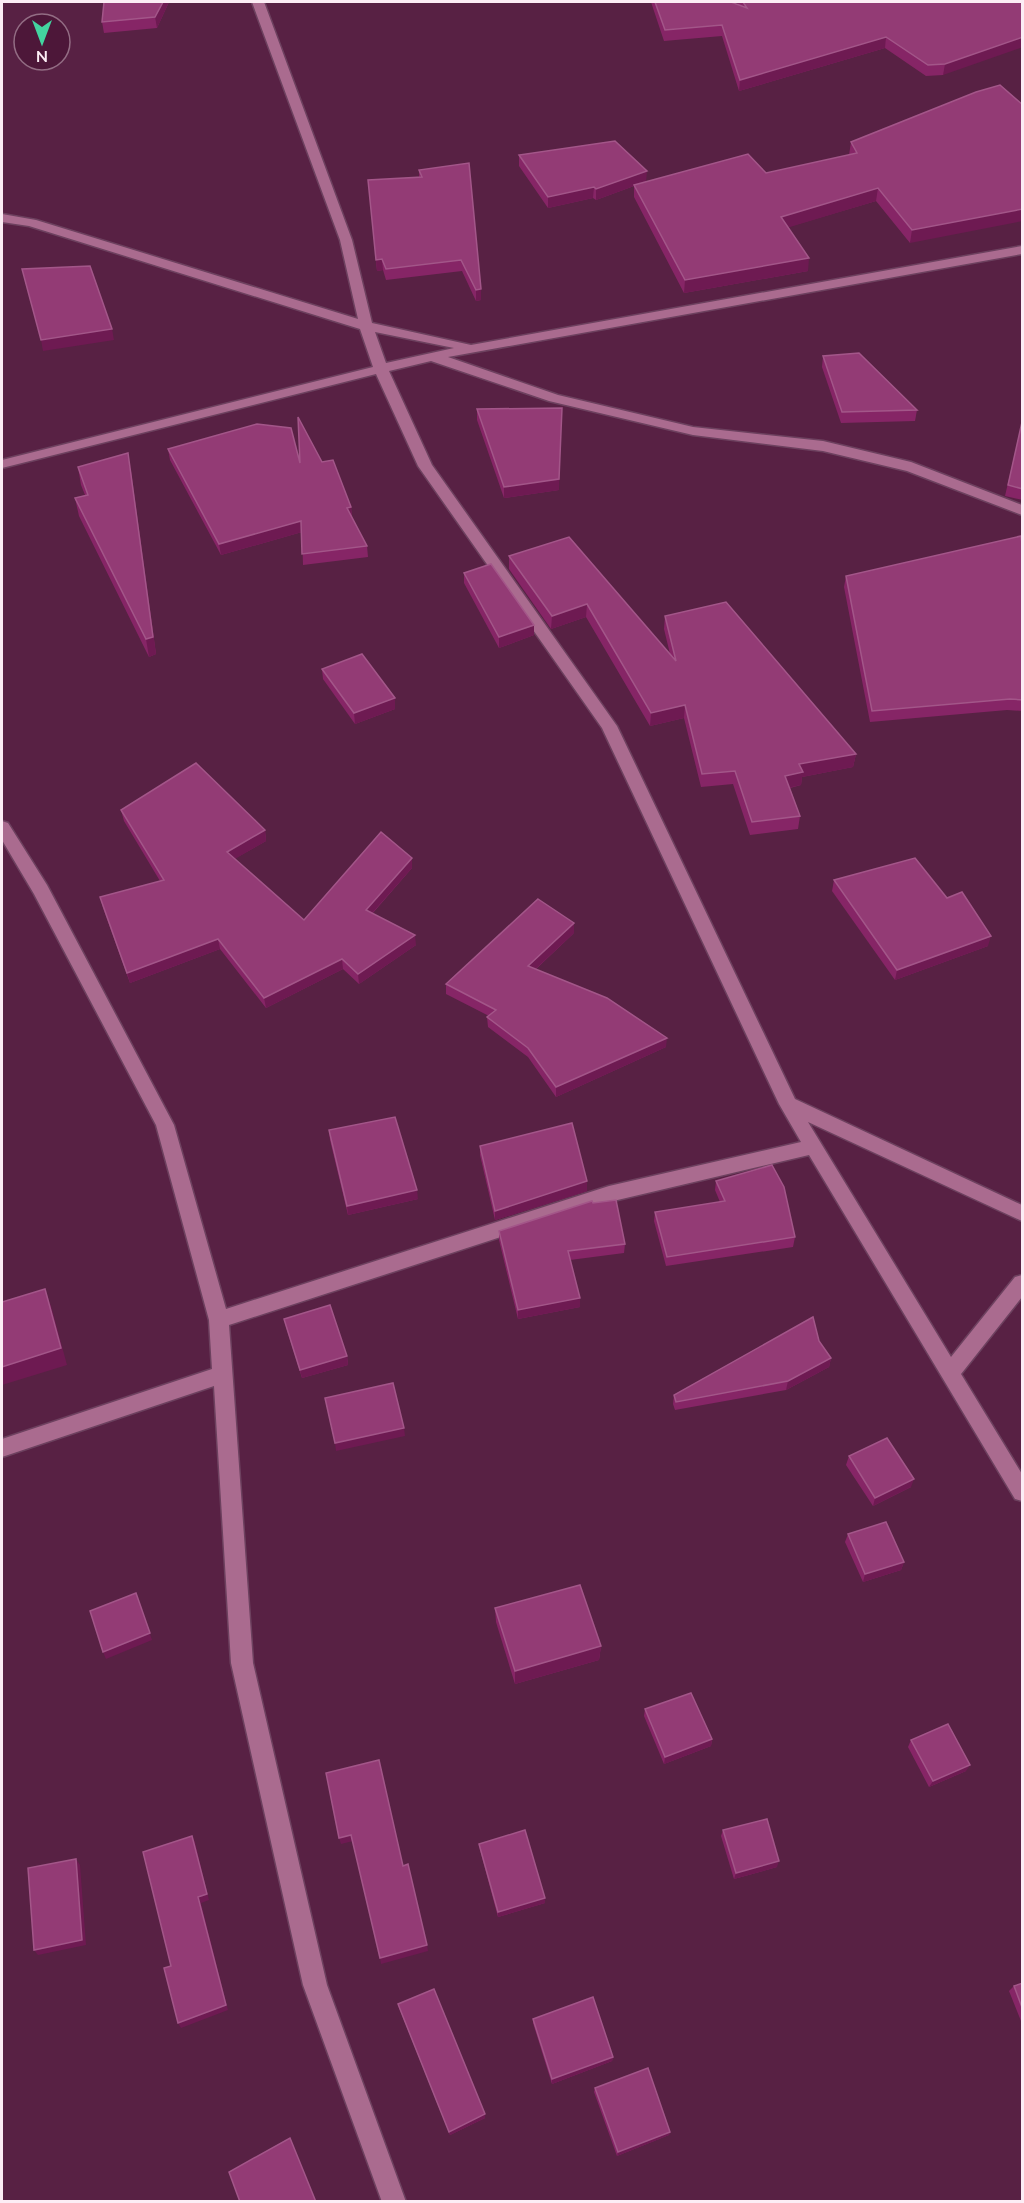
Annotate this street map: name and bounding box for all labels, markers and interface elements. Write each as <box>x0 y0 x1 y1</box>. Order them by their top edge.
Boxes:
north arrow <box>12 12 72 72</box>
text: N <box>36 47 48 67</box>

